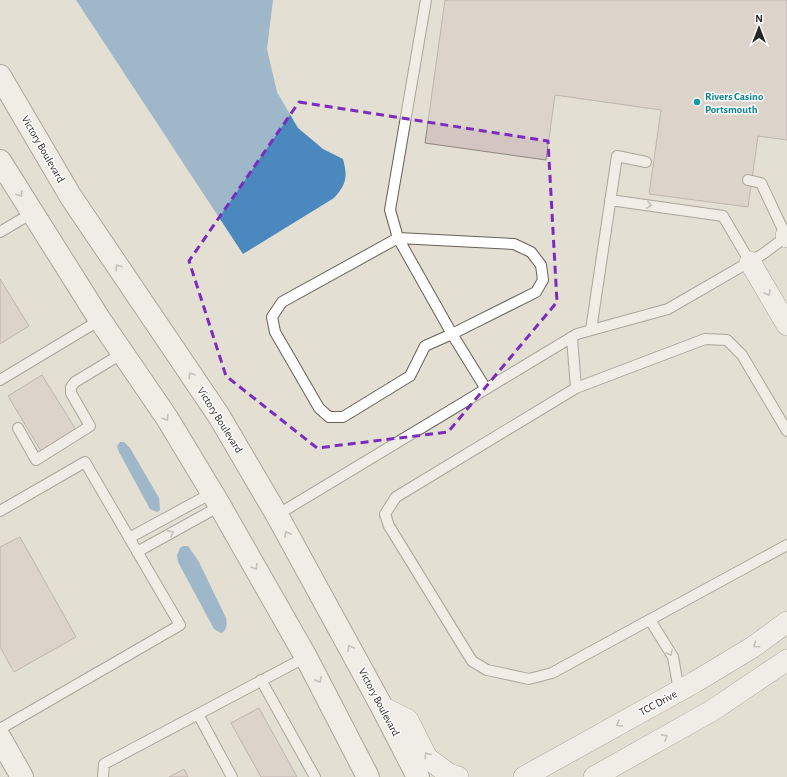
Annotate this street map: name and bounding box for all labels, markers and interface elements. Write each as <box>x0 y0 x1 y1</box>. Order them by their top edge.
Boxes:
north arrow <box>739 8 779 48</box>
text: N <box>755 13 763 24</box>
place label: Rivers Casino Portsmouth <box>705 91 764 115</box>
marker: Rivers Casino Portsmouth <box>692 97 702 107</box>
street label: Victory Boulevard <box>19 114 67 185</box>
one-way arrow <box>16 190 23 197</box>
one-way arrow <box>645 200 652 209</box>
one-way arrow <box>116 264 123 271</box>
one-way arrow <box>764 289 771 296</box>
one-way arrow <box>188 372 196 379</box>
street label: Victory Boulevard <box>195 385 245 455</box>
one-way arrow <box>162 414 169 421</box>
one-way arrow <box>167 530 174 538</box>
one-way arrow <box>284 531 291 538</box>
one-way arrow <box>250 563 257 570</box>
one-way arrow <box>753 640 760 647</box>
one-way arrow <box>347 645 354 652</box>
one-way arrow <box>666 649 673 656</box>
street label: Victory Boulevard <box>356 666 402 738</box>
one-way arrow <box>314 676 321 683</box>
street label: TCC Drive <box>637 688 679 718</box>
one-way arrow <box>616 720 623 727</box>
one-way arrow <box>661 735 668 742</box>
one-way arrow <box>425 753 432 760</box>

